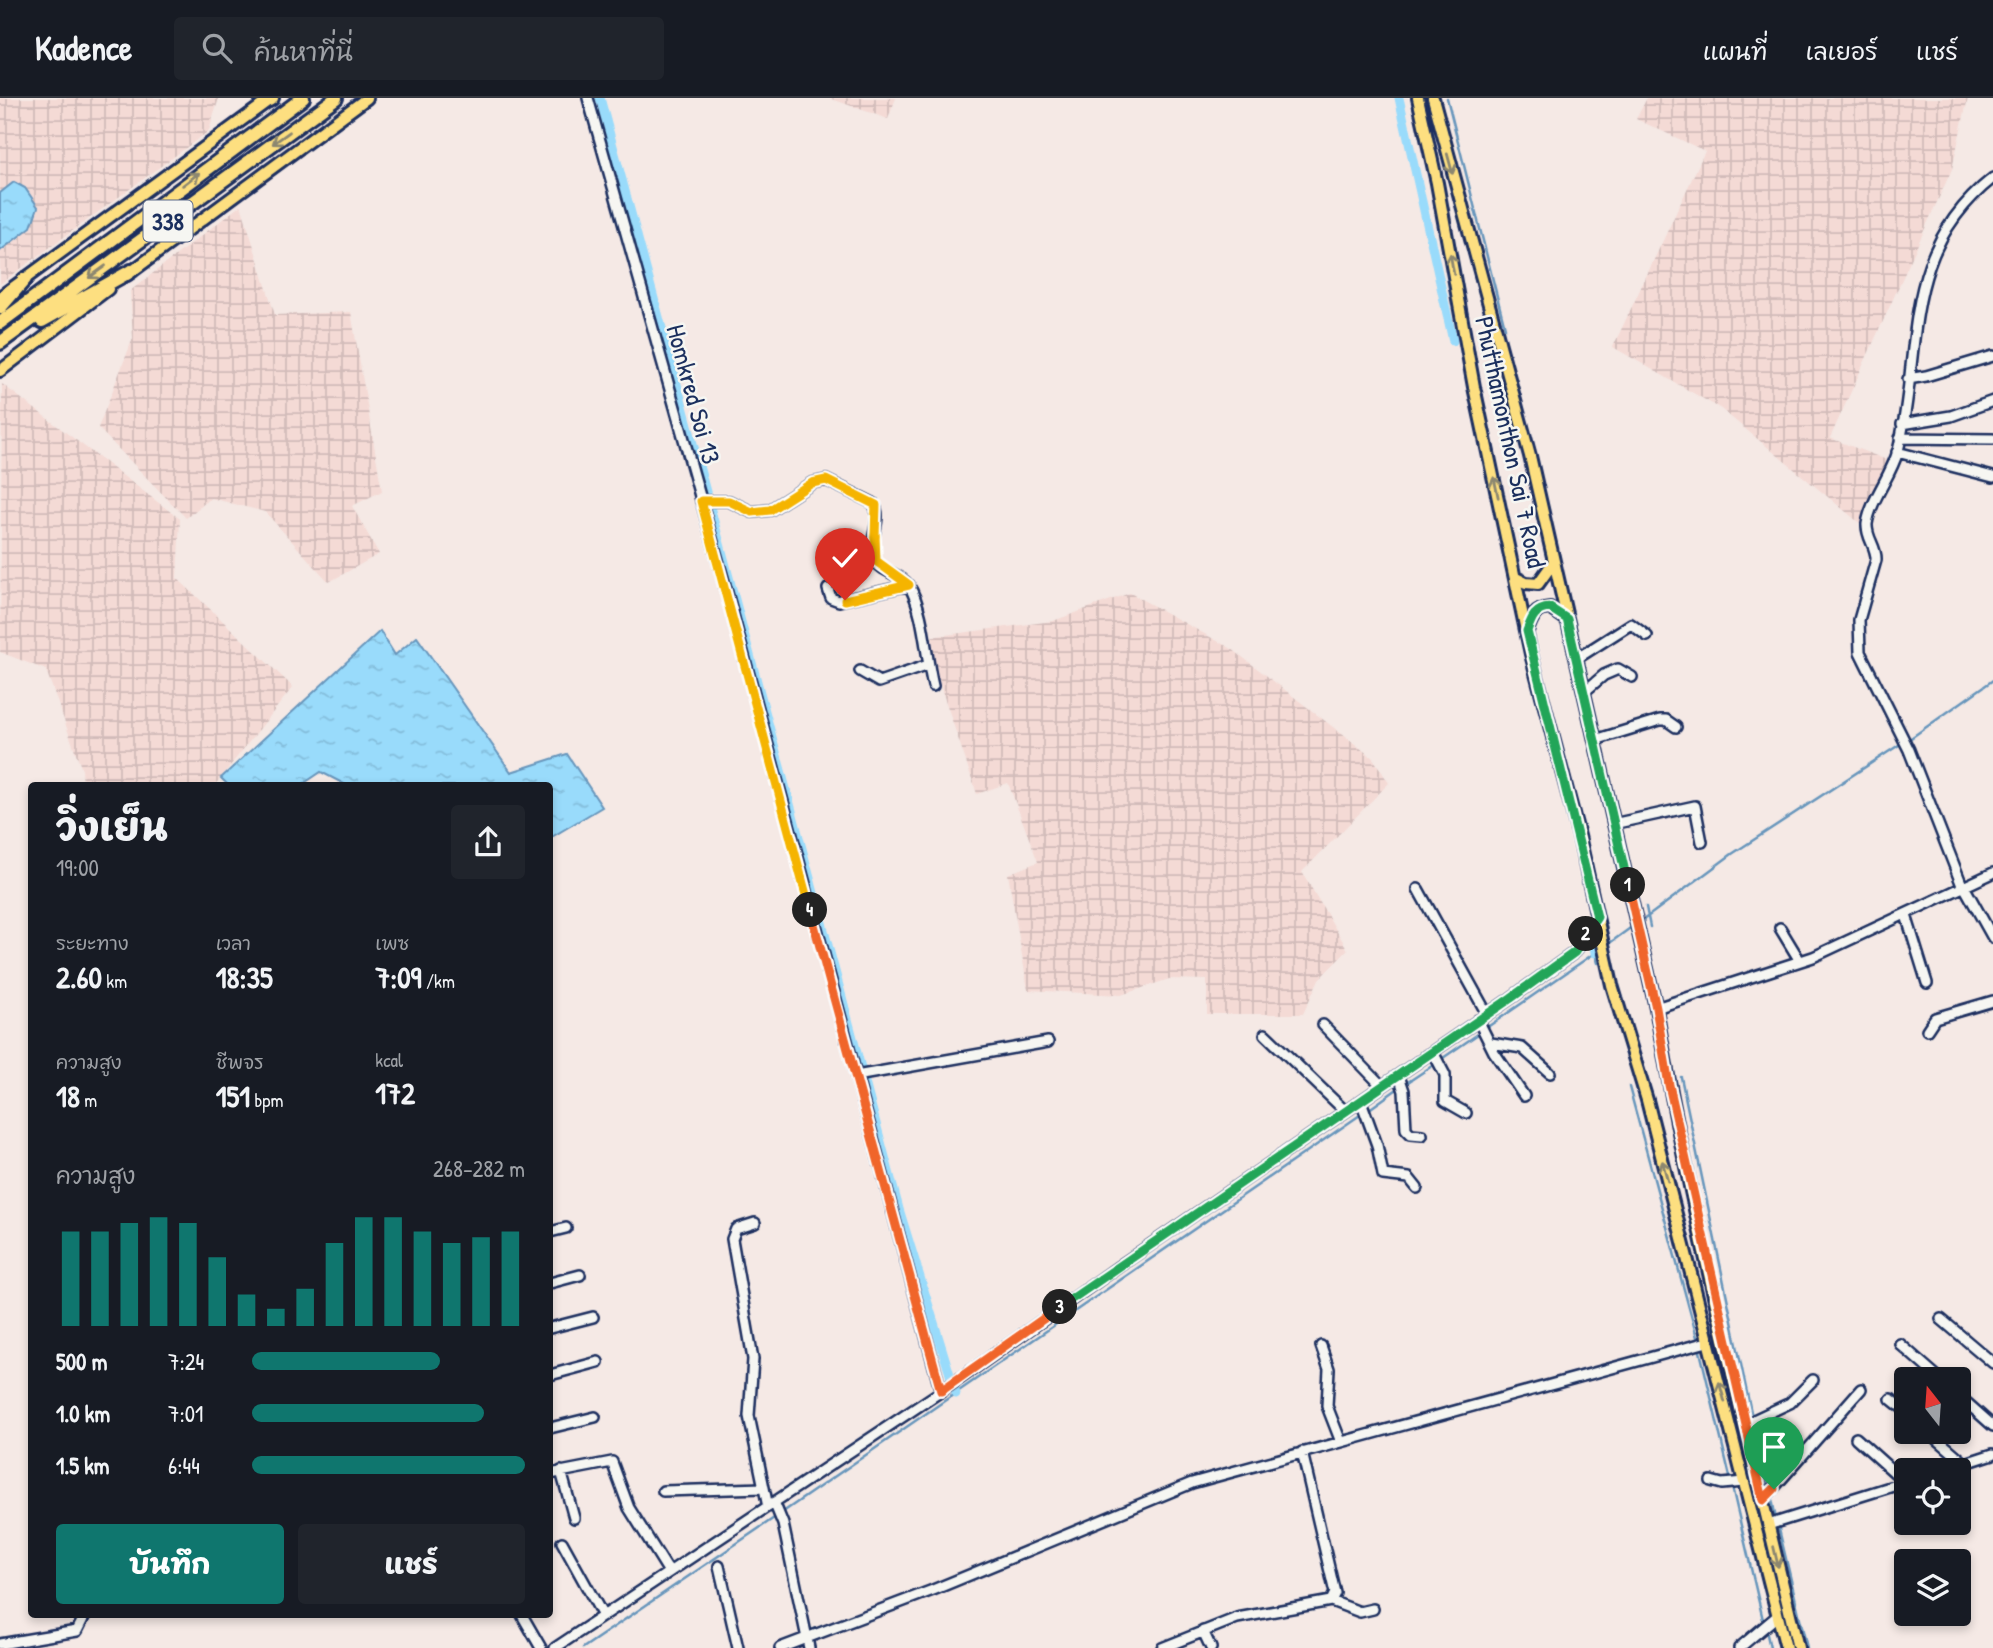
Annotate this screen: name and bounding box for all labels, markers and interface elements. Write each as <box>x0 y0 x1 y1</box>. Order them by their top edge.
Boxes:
search box <box>174 17 664 80</box>
text: Kadence <box>35 26 132 70</box>
icon: search <box>198 29 236 67</box>
text: ค้นหาที่นี่ <box>254 34 353 69</box>
text: แผนที่ <box>1703 35 1768 67</box>
text: เลเยอร์ <box>1806 35 1878 67</box>
text: แชร์ <box>1916 35 1958 67</box>
one-way arrow <box>272 131 291 145</box>
one-way arrow <box>1444 152 1457 175</box>
one-way arrow <box>182 171 200 186</box>
road number: 338 <box>144 201 192 242</box>
one-way arrow <box>1445 253 1458 276</box>
one-way arrow <box>88 265 107 279</box>
street label: Phutthamonthon Sai 7 Road <box>1467 313 1555 571</box>
street label: Homkred Soi 13 <box>659 320 729 468</box>
one-way arrow <box>1489 476 1503 499</box>
pin <box>815 528 875 600</box>
icon: check <box>826 539 864 577</box>
text: วิ่งเย็น <box>56 800 168 852</box>
button: share <box>451 805 525 879</box>
text: 19:00 <box>56 852 99 883</box>
pin: 1 <box>1610 868 1646 902</box>
text: 1 <box>1624 871 1631 897</box>
pin: 4 <box>792 892 828 928</box>
text: 4 <box>806 896 813 922</box>
pin: 2 <box>1568 916 1604 952</box>
text: 2 <box>1581 920 1590 946</box>
text: ระยะทาง <box>56 930 129 956</box>
text: เวลา <box>216 930 251 956</box>
text: เพซ <box>375 930 409 956</box>
text: 2.60 <box>56 957 102 997</box>
text: 18:35 <box>216 957 273 997</box>
text: 7:09 <box>375 957 422 997</box>
text: km <box>102 968 127 994</box>
text: /km <box>422 968 455 994</box>
text: kcal <box>375 1047 403 1073</box>
text: ความสูง <box>56 1049 122 1075</box>
text: ชีพจร <box>216 1049 264 1075</box>
text: 172 <box>375 1073 415 1113</box>
text: 18 <box>56 1076 80 1116</box>
text: 151 <box>216 1076 250 1116</box>
text: m <box>80 1087 97 1113</box>
text: bpm <box>250 1087 283 1113</box>
text: 268–282 m <box>433 1153 525 1184</box>
text: ความสูง <box>56 1160 135 1191</box>
one-way arrow <box>1658 1161 1671 1183</box>
pin: 3 <box>1042 1290 1078 1324</box>
text: 3 <box>1055 1293 1064 1319</box>
text: 500 m <box>56 1346 107 1377</box>
text: 7:24 <box>168 1346 204 1377</box>
north arrow <box>1894 1367 1970 1444</box>
map controls <box>1894 1367 1971 1626</box>
one-way arrow <box>1714 1381 1727 1403</box>
text: 1.0 km <box>56 1398 110 1429</box>
text: 7:01 <box>168 1398 203 1429</box>
pin <box>1744 1417 1804 1489</box>
icon: arrive <box>1755 1428 1793 1466</box>
text: 1.5 km <box>56 1450 109 1481</box>
text: 6:44 <box>168 1450 200 1481</box>
button: locate <box>1894 1458 1971 1535</box>
button: บันทึก <box>56 1524 284 1604</box>
button: แชร์ <box>298 1524 525 1604</box>
one-way arrow <box>1770 1545 1783 1567</box>
button: layers <box>1894 1549 1971 1626</box>

